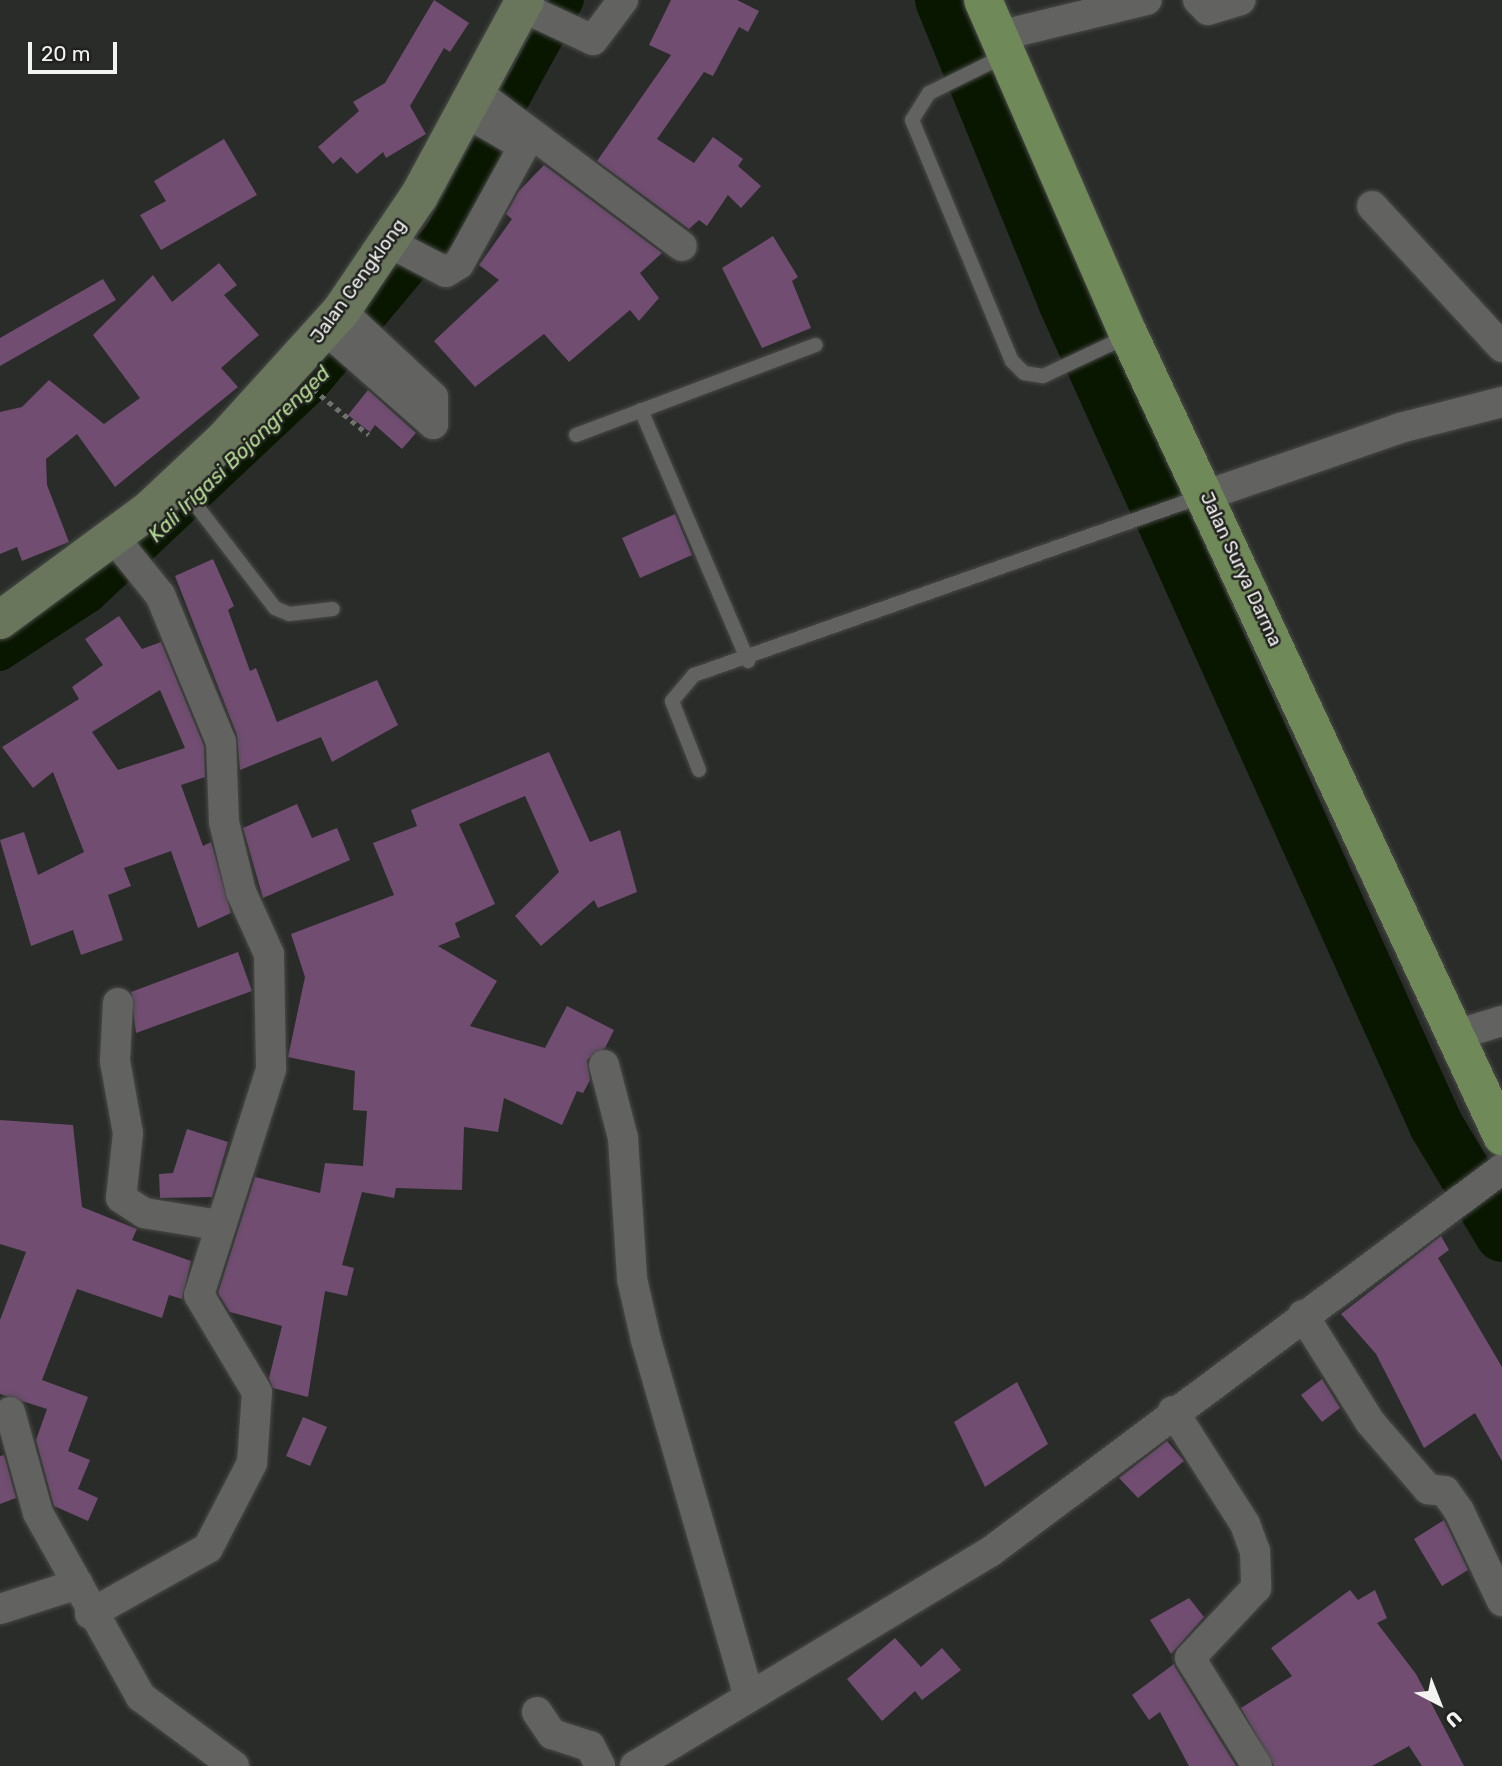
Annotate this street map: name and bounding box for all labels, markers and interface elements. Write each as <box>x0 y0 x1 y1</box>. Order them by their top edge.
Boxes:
scale bar <box>32 28 121 72</box>
text: 20 m <box>41 41 90 66</box>
street label: Jalan Cengklong <box>305 214 411 348</box>
water label: Kali Irigasi Bojongrenged <box>143 361 335 547</box>
street label: Jalan Surya Darma <box>1195 488 1287 650</box>
north arrow <box>1404 1668 1474 1738</box>
text: U <box>1441 1706 1466 1732</box>

